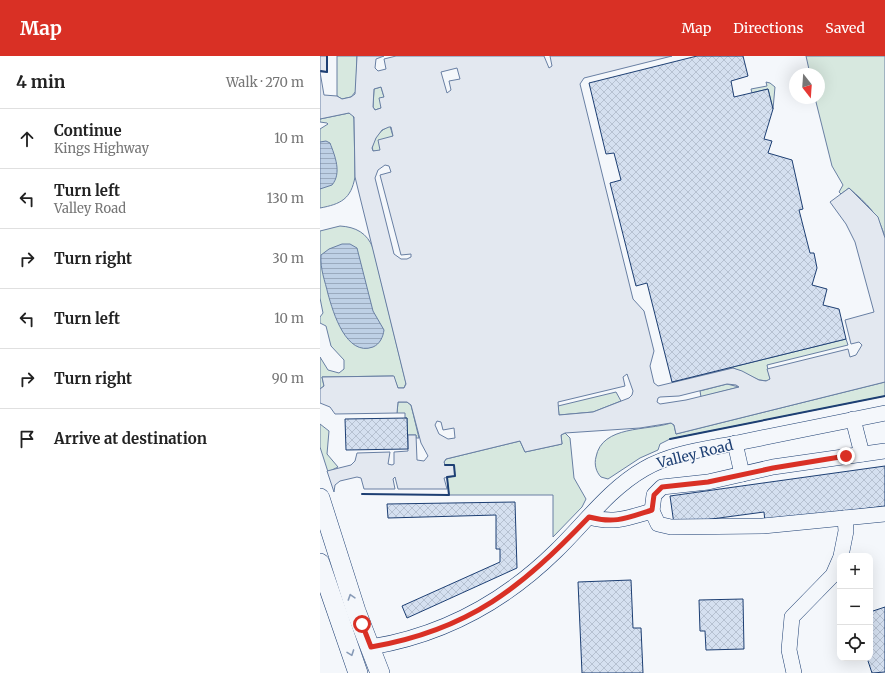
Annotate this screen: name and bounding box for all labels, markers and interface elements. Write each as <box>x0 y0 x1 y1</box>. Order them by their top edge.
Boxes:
text: Map <box>20 16 62 40</box>
text: Map <box>681 19 711 37</box>
text: Directions <box>733 19 803 37</box>
text: Saved <box>825 19 865 37</box>
north arrow <box>789 68 825 104</box>
text: 4 min <box>16 71 65 93</box>
text: Walk · 270 m <box>226 74 304 91</box>
text: Continue <box>54 121 122 140</box>
icon: ahead <box>16 128 38 150</box>
text: 10 m <box>274 130 304 147</box>
text: Kings Highway <box>54 140 149 157</box>
text: Turn left <box>54 181 120 200</box>
icon: left <box>16 188 38 210</box>
text: 130 m <box>267 190 304 207</box>
text: Valley Road <box>54 200 126 217</box>
icon: right <box>16 248 38 270</box>
text: Turn right <box>54 249 132 268</box>
text: 30 m <box>272 250 304 267</box>
icon: left <box>16 308 38 330</box>
text: Turn left <box>54 309 120 328</box>
text: 10 m <box>274 310 304 327</box>
icon: right <box>16 368 38 390</box>
text: Turn right <box>54 369 132 388</box>
text: 90 m <box>272 370 304 387</box>
icon: arrive <box>16 428 38 450</box>
text: Arrive at destination <box>54 429 207 448</box>
street label: Valley Road <box>654 436 735 472</box>
route end <box>837 447 855 465</box>
map controls <box>837 553 873 661</box>
button: + <box>837 553 873 589</box>
button: − <box>837 589 873 625</box>
one-way arrow <box>348 594 356 601</box>
route start <box>353 615 371 633</box>
button: locate <box>837 625 873 661</box>
one-way arrow <box>346 649 354 656</box>

